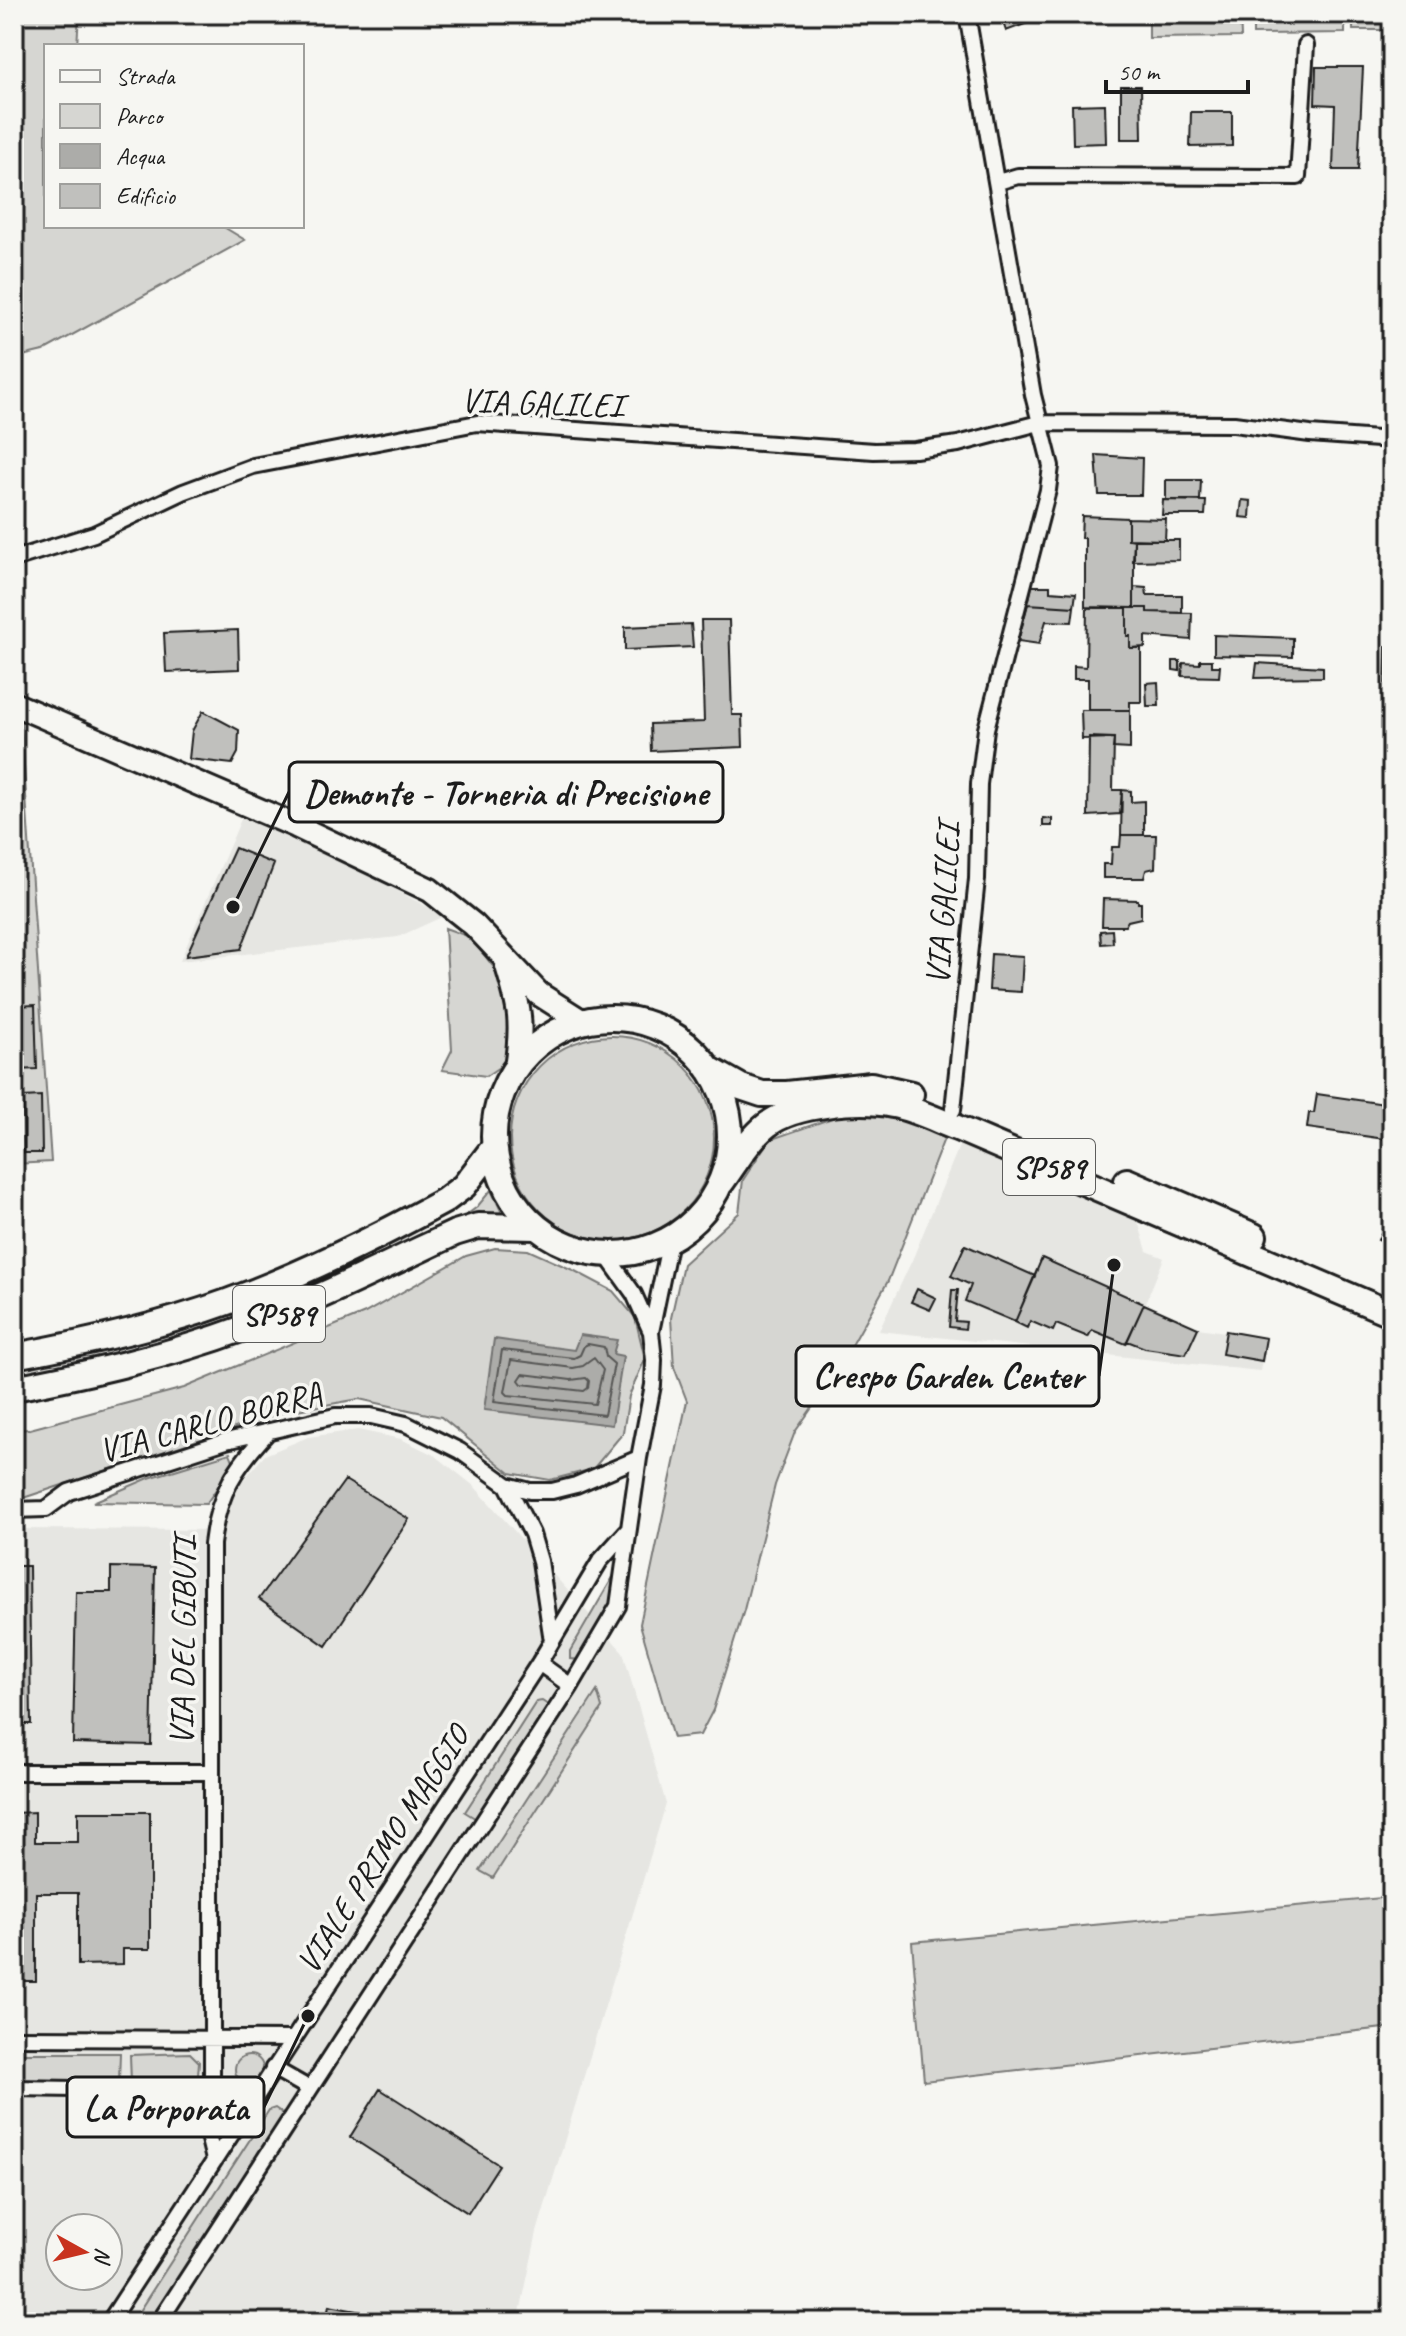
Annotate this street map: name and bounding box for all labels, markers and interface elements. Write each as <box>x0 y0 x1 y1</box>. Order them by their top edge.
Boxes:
legend <box>44 44 304 228</box>
scale bar <box>1106 44 1248 94</box>
text: 50 m <box>1118 57 1161 87</box>
text: Strada <box>116 61 176 91</box>
text: Parco <box>116 101 165 131</box>
text: Acqua <box>116 141 165 171</box>
text: Edificio <box>116 181 177 211</box>
street label: VIA GALILEI <box>460 378 630 427</box>
callout: Demonte - Torneria di Precisione <box>289 762 723 822</box>
text: Demonte - Torneria di Precisione <box>304 770 711 816</box>
street label: VIA GALILEI <box>915 815 970 986</box>
road number: SP589 <box>1003 1139 1095 1195</box>
road number: SP589 <box>233 1286 325 1342</box>
callout: Crespo Garden Center <box>796 1346 1099 1406</box>
text: Crespo Garden Center <box>813 1353 1087 1399</box>
street label: VIA CARLO BORRA <box>94 1371 327 1472</box>
street label: VIA DEL GIBUTI <box>159 1530 206 1746</box>
street label: VIALE PRIMO MAGGIO <box>286 1715 480 1981</box>
callout: La Porporata <box>67 2077 264 2137</box>
text: La Porporata <box>84 2085 252 2131</box>
north arrow <box>44 2212 124 2292</box>
text: N <box>88 2246 118 2267</box>

